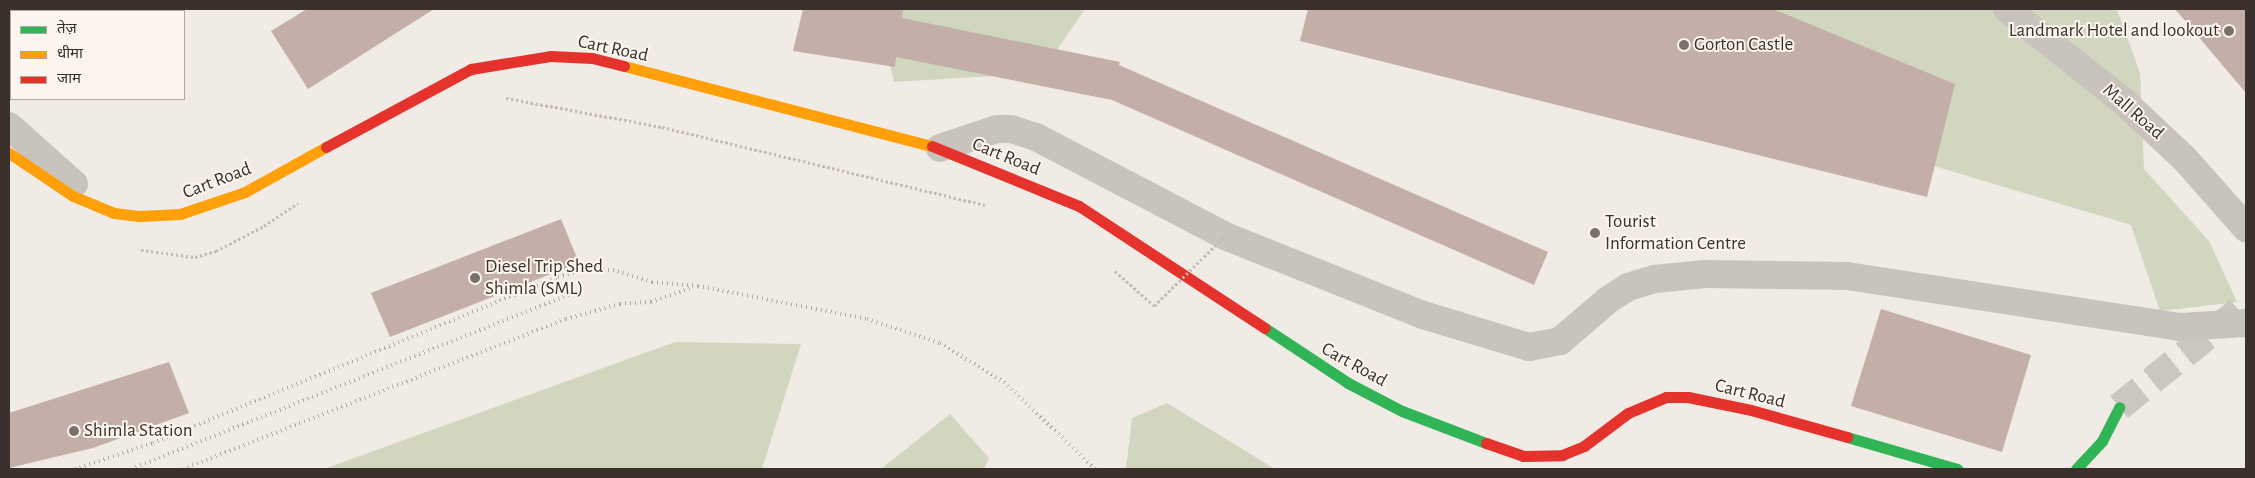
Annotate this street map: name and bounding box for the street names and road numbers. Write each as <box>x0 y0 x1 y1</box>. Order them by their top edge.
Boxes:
street label: Cart Road <box>576 30 650 68</box>
street label: Mall Road <box>2098 79 2168 145</box>
street label: Cart Road <box>969 133 1043 181</box>
street label: Cart Road <box>179 158 255 204</box>
street label: Cart Road <box>1317 338 1391 392</box>
street label: Cart Road <box>1713 374 1787 414</box>

